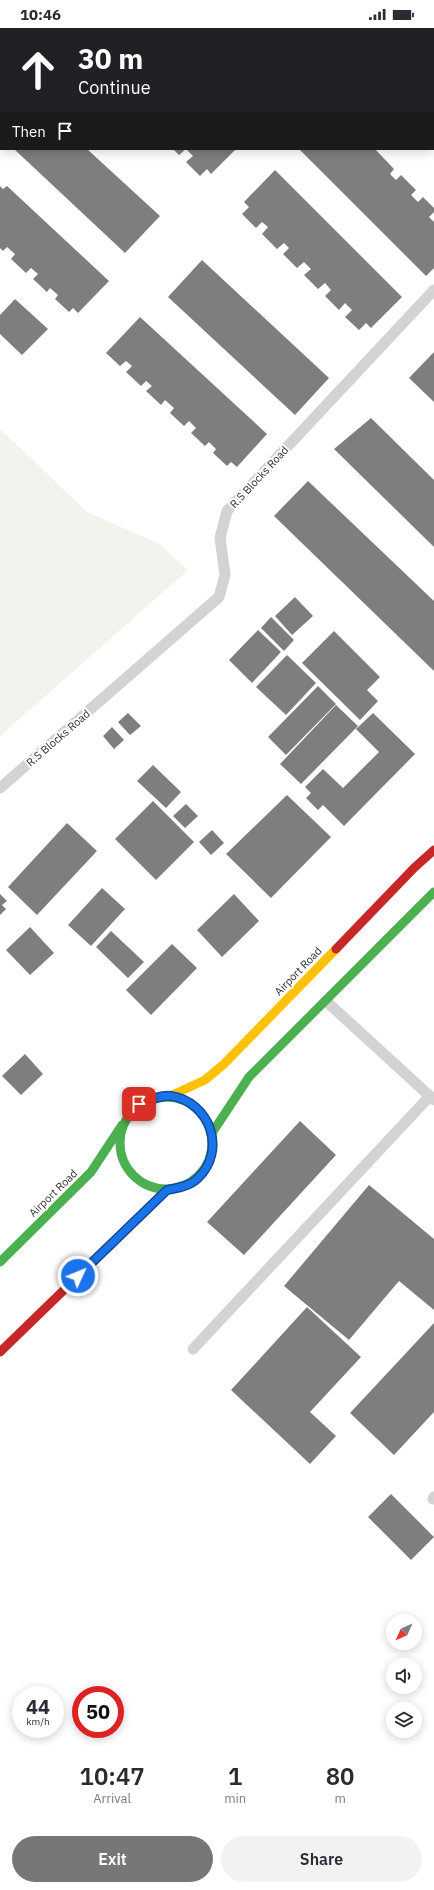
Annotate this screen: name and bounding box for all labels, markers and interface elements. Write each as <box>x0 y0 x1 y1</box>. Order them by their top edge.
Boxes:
text: 10:46 <box>20 5 61 24</box>
text: 30 m <box>78 40 143 77</box>
icon: ahead <box>12 44 64 96</box>
text: Continue <box>78 76 151 99</box>
icon: arrive <box>54 120 76 142</box>
text: Then <box>12 122 46 141</box>
street label: R.S Blocks Road <box>227 443 291 511</box>
street label: R.S Blocks Road <box>23 707 93 769</box>
street label: Airport Road <box>271 944 325 998</box>
pin <box>122 1087 156 1121</box>
icon: arrive <box>128 1093 150 1115</box>
street label: Airport Road <box>26 1166 80 1220</box>
position arrow <box>57 1255 99 1297</box>
north arrow <box>386 1614 422 1650</box>
map controls <box>386 1614 422 1738</box>
button: sound <box>386 1658 422 1694</box>
speed limit sign: 50 <box>72 1686 124 1738</box>
text: 44 <box>26 1693 50 1720</box>
button: layers <box>386 1702 422 1738</box>
text: km/h <box>26 1715 50 1728</box>
text: 10:47 <box>79 1760 145 1792</box>
text: 1 <box>228 1760 242 1792</box>
text: 80 <box>326 1760 355 1792</box>
text: Arrival <box>93 1790 131 1807</box>
text: min <box>224 1790 246 1807</box>
text: m <box>334 1790 346 1807</box>
button: Exit <box>12 1836 213 1882</box>
button: Share <box>221 1836 422 1882</box>

